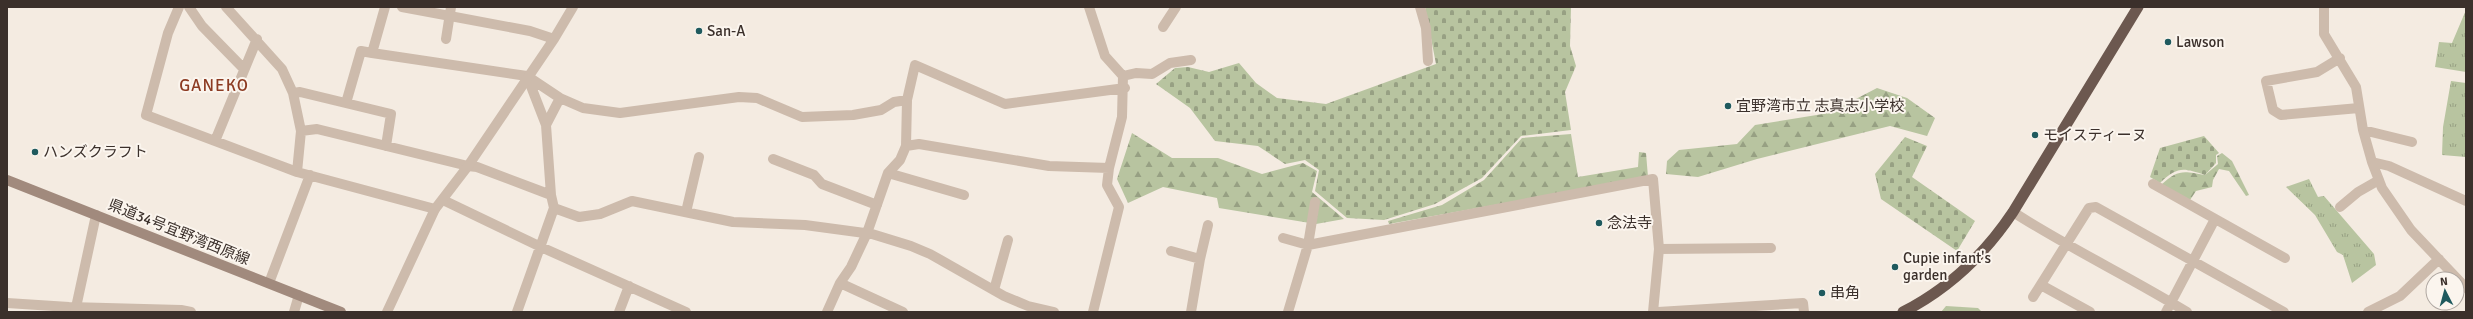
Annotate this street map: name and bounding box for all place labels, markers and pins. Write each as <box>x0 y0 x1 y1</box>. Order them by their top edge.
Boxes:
place label: San-A <box>707 22 746 40</box>
marker: San-A <box>694 26 704 36</box>
place label: Lawson <box>2176 33 2225 51</box>
marker: Lawson <box>2163 37 2173 47</box>
place label: 宜野湾市立 志真志小学校 <box>1736 97 1904 115</box>
marker: 宜野湾市立 志真志小学校 <box>1723 101 1733 111</box>
place label: モイスティーヌ <box>2043 126 2147 144</box>
marker: モイスティーヌ <box>2030 130 2040 140</box>
place label: ハンズクラフト <box>43 143 148 161</box>
marker: ハンズクラフト <box>30 147 40 157</box>
place label: 念法寺 <box>1607 214 1652 232</box>
marker: 念法寺 <box>1594 218 1604 228</box>
place label: Cupie infant's garden <box>1903 249 1991 284</box>
marker: Cupie infant's garden <box>1890 262 1900 272</box>
place label: 串角 <box>1830 284 1860 302</box>
marker: 串角 <box>1817 288 1827 298</box>

